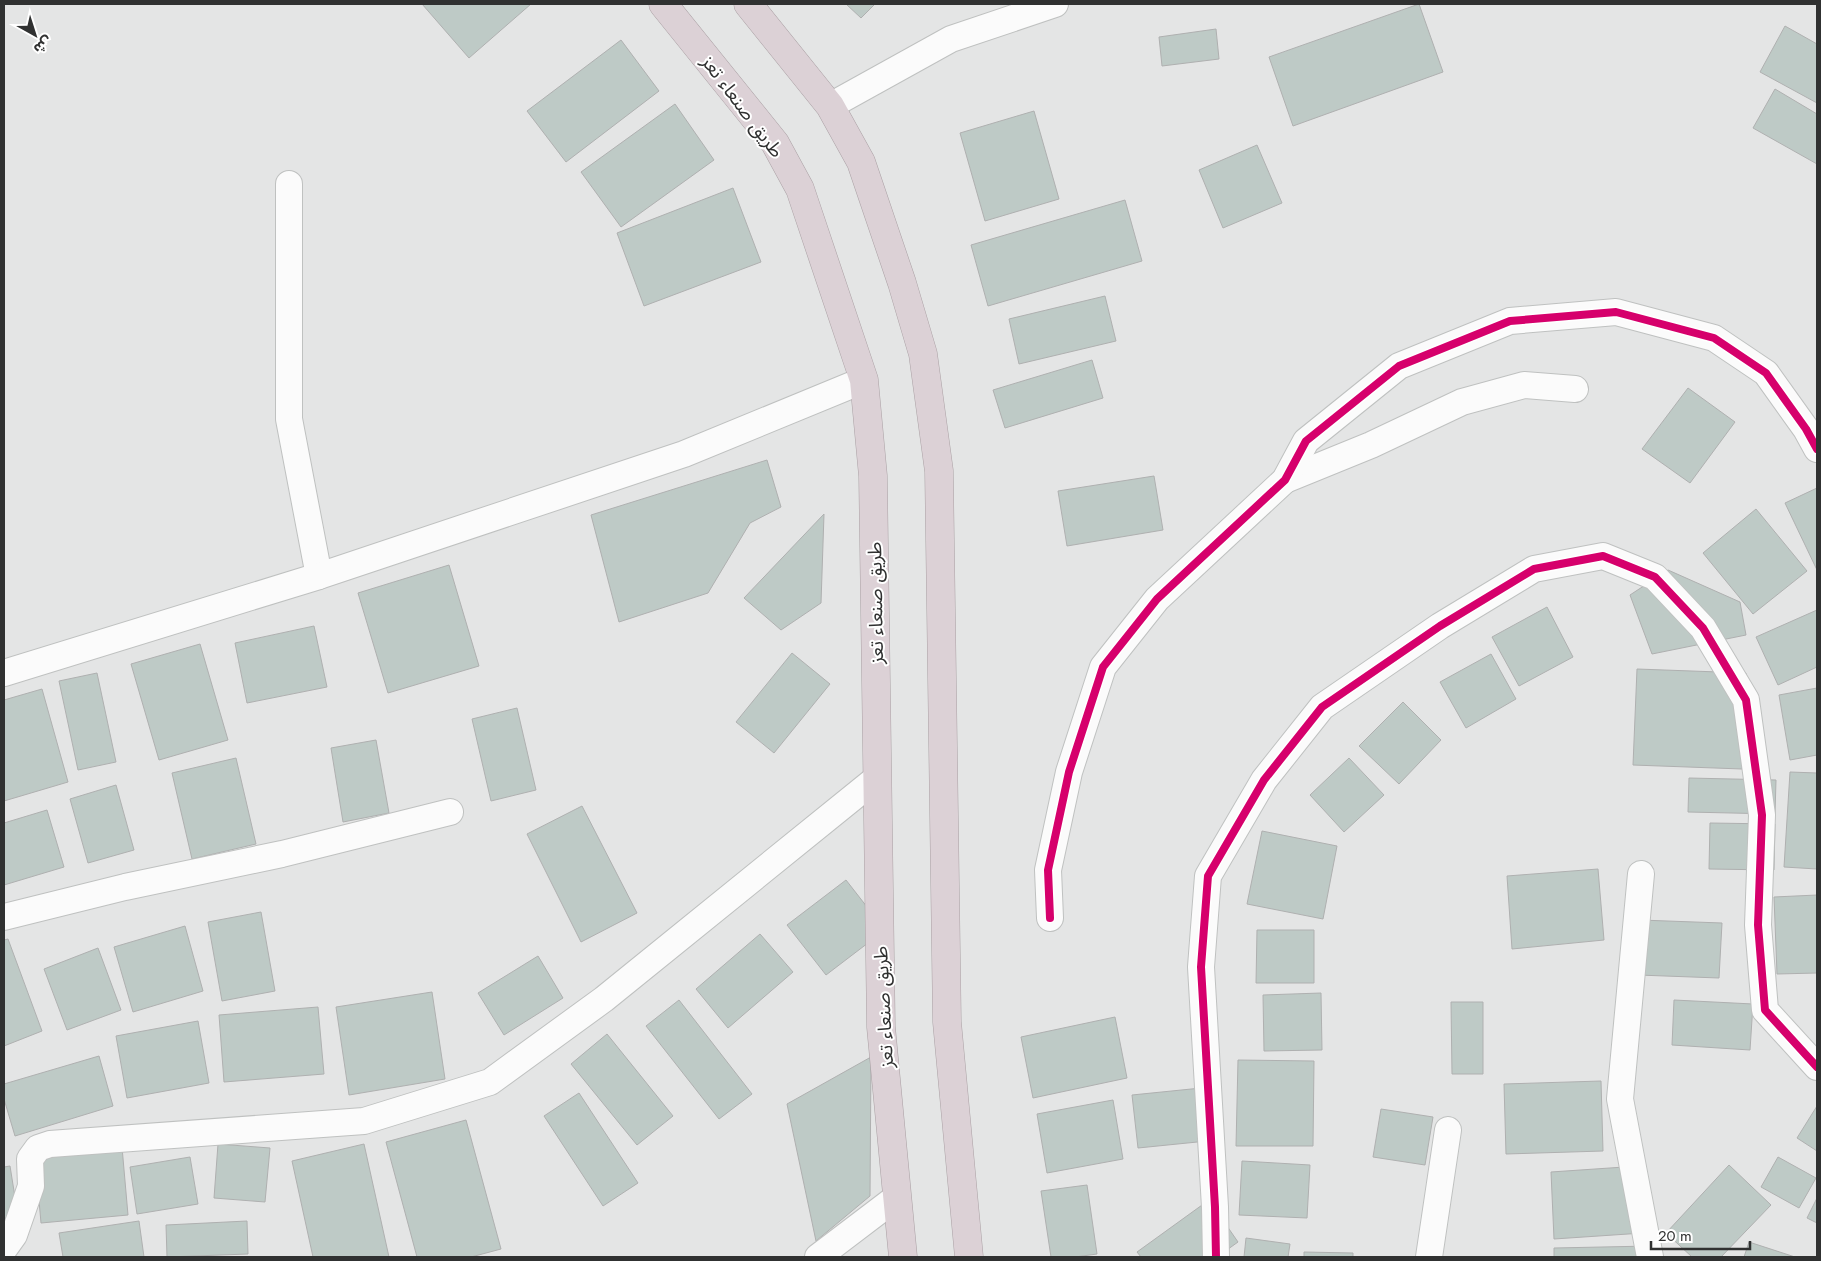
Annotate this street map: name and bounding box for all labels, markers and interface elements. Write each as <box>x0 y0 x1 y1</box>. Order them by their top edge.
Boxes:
north arrow <box>10 10 60 60</box>
text: ش <box>29 31 57 59</box>
street label: طريق صنعاء تعز <box>694 49 790 163</box>
street label: طريق صنعاء تعز <box>861 541 890 665</box>
street label: طريق صنعاء تعز <box>867 945 900 1070</box>
scale bar <box>1651 1218 1750 1250</box>
text: 20 m <box>1658 1225 1692 1247</box>

